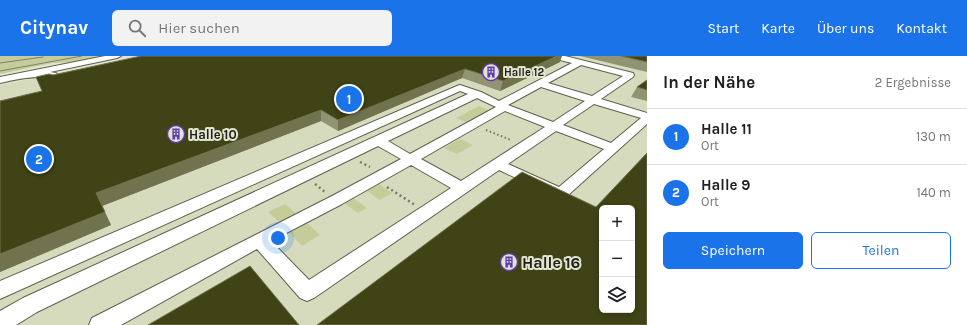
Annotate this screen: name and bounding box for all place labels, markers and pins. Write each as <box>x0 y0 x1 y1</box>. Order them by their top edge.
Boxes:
building icon: Halle 12 <box>481 62 501 82</box>
place label: Halle 12 <box>504 66 544 79</box>
pin: 1 <box>336 84 362 114</box>
building icon: Halle 10 <box>166 124 186 144</box>
place label: Halle 10 <box>189 127 237 142</box>
pin: 2 <box>26 144 52 174</box>
building icon: Halle 16 <box>499 252 519 272</box>
place label: Halle 16 <box>522 253 580 272</box>

